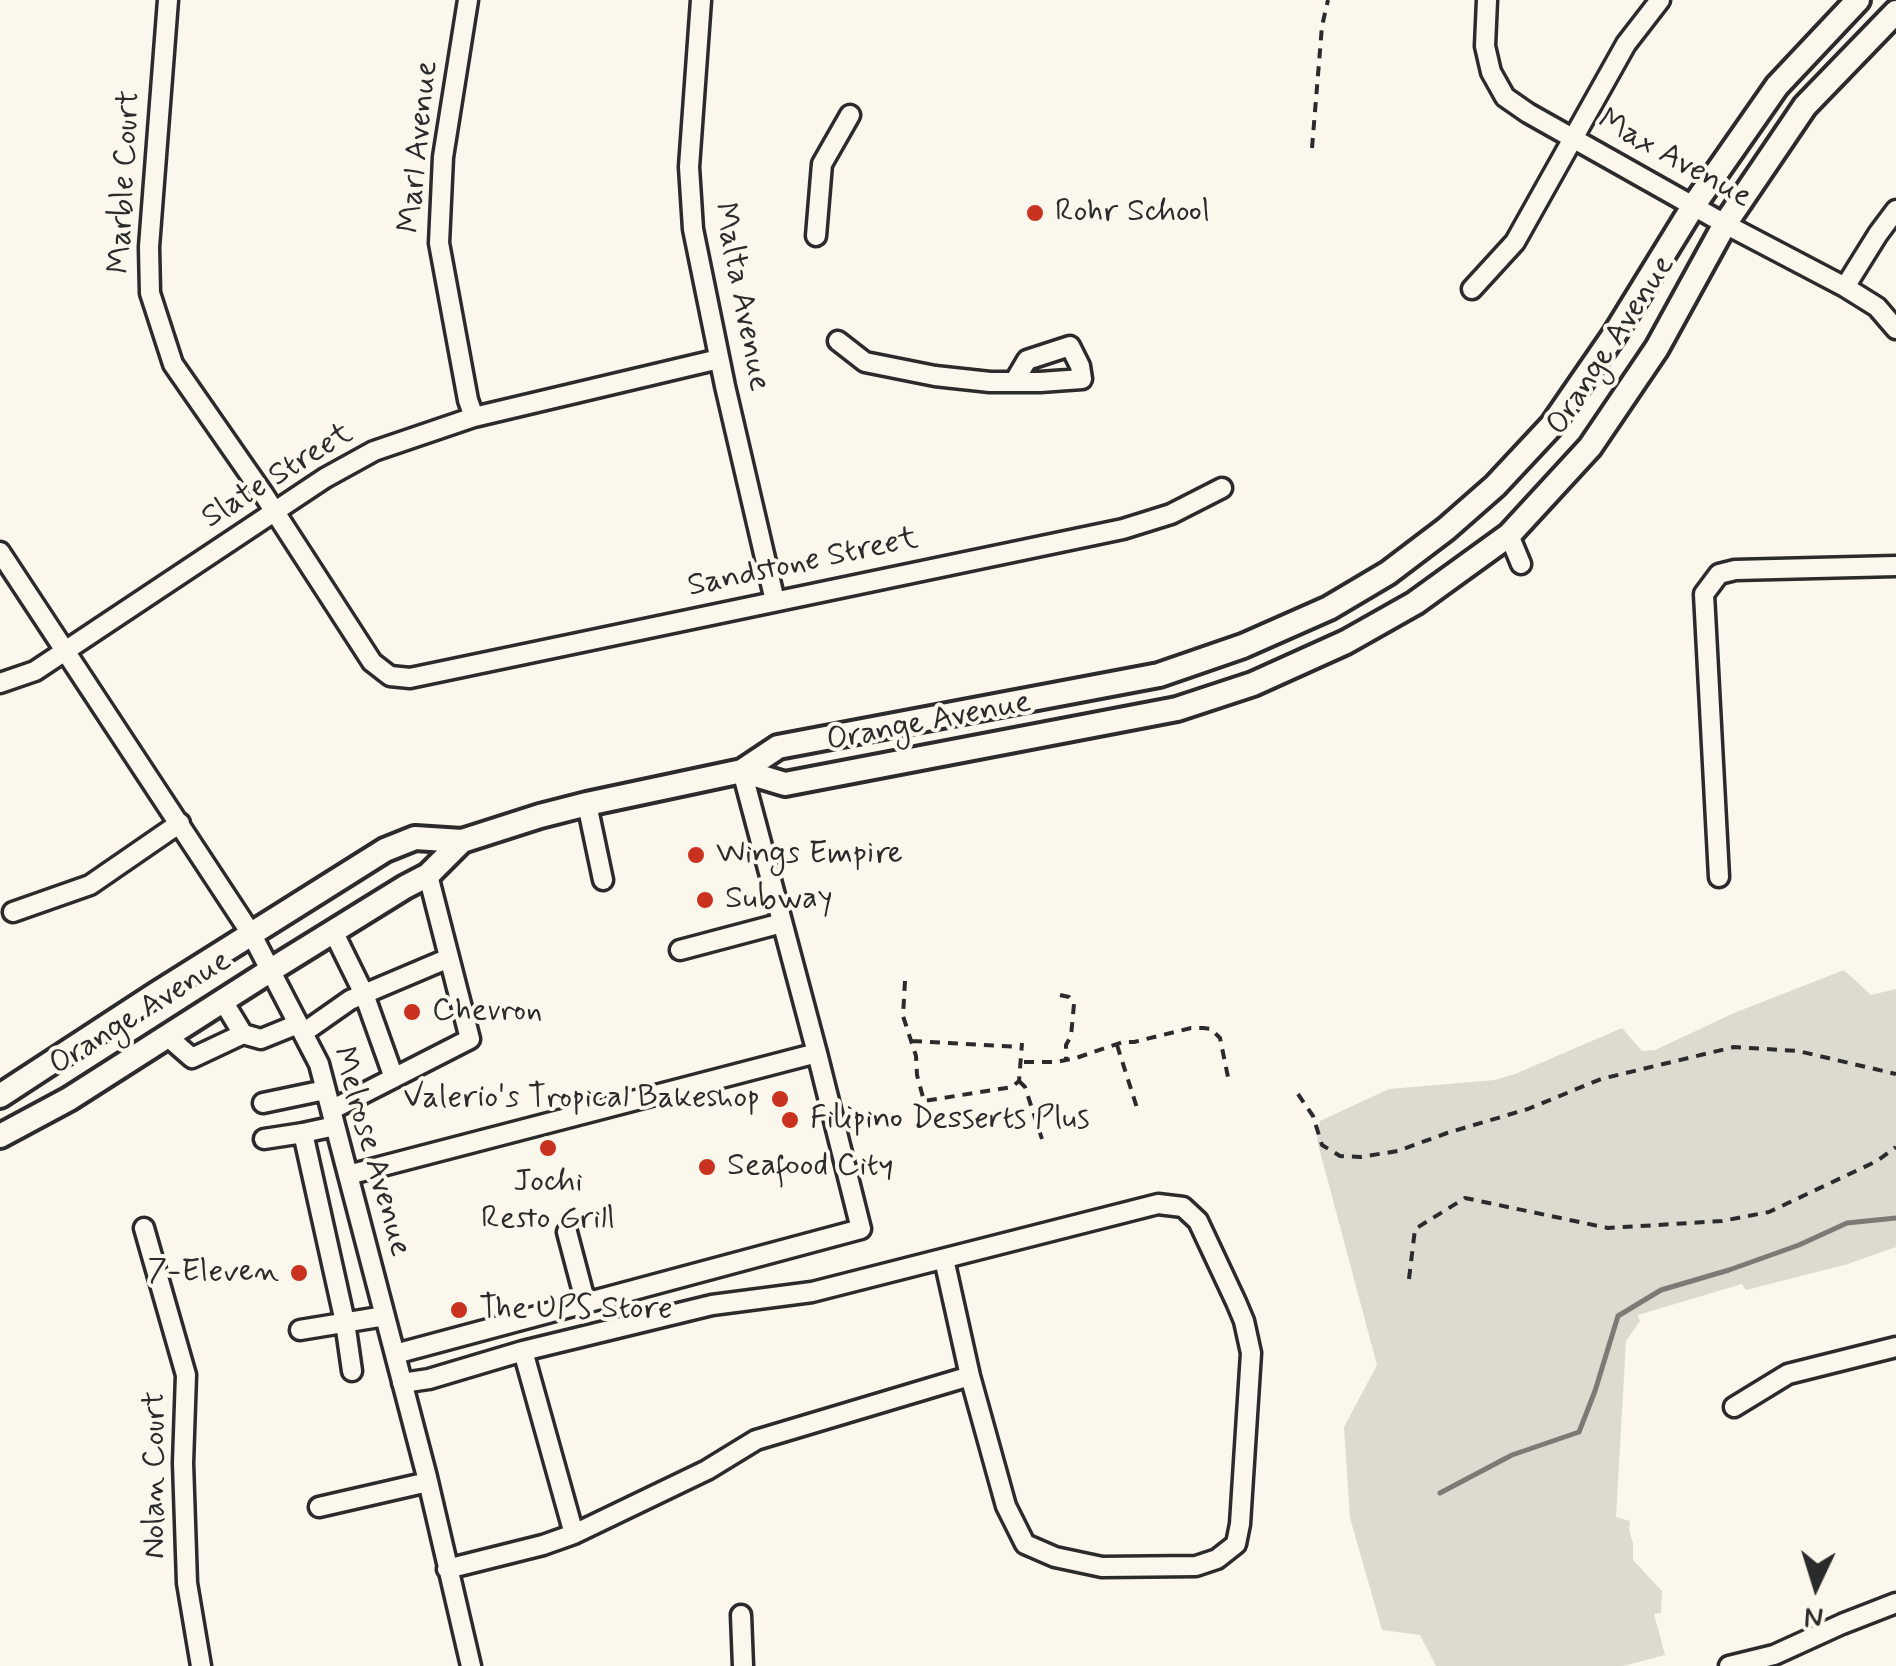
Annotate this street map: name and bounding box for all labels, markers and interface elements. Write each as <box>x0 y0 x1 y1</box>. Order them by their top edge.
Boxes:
street label: Marl Avenue <box>392 59 448 235</box>
street label: Marble Court <box>102 89 150 275</box>
street label: Max Avenue <box>1590 102 1758 218</box>
place label: Rohr School <box>1055 194 1210 232</box>
street label: Malta Avenue <box>703 199 777 395</box>
marker: Rohr School <box>1024 202 1046 224</box>
street label: Orange Avenue <box>1539 249 1685 443</box>
street label: Slate Street <box>196 416 360 538</box>
street label: Sandstone Street <box>684 521 922 607</box>
street label: Orange Avenue <box>824 684 1034 762</box>
place label: Wings Empire <box>716 836 903 874</box>
marker: Wings Empire <box>685 844 707 866</box>
place label: Subway <box>725 881 833 919</box>
marker: Subway <box>694 889 716 911</box>
street label: Orange Avenue <box>43 943 239 1085</box>
place label: Chevron <box>432 993 542 1031</box>
marker: Chevron <box>401 1001 423 1023</box>
street label: Melrose Avenue <box>322 1043 418 1261</box>
place label: Valerio's Tropical Bakeshop <box>403 1080 760 1118</box>
marker: Valerio's Tropical Bakeshop <box>769 1088 791 1110</box>
place label: Filipino Desserts Plus <box>810 1101 1090 1139</box>
marker: Filipino Desserts Plus <box>779 1109 801 1131</box>
marker: Jochi Resto Grill <box>537 1137 559 1159</box>
place label: Seafood City <box>727 1148 894 1186</box>
marker: Seafood City <box>696 1156 718 1178</box>
place label: Jochi Resto Grill <box>481 1164 615 1239</box>
place label: 7-Eleven <box>147 1254 279 1292</box>
marker: 7-Eleven <box>288 1262 310 1284</box>
place label: The UPS Store <box>479 1291 673 1329</box>
marker: The UPS Store <box>448 1299 470 1321</box>
street label: Nolan Court <box>137 1391 175 1559</box>
north arrow <box>1766 1536 1866 1636</box>
text: N <box>1803 1597 1824 1636</box>

